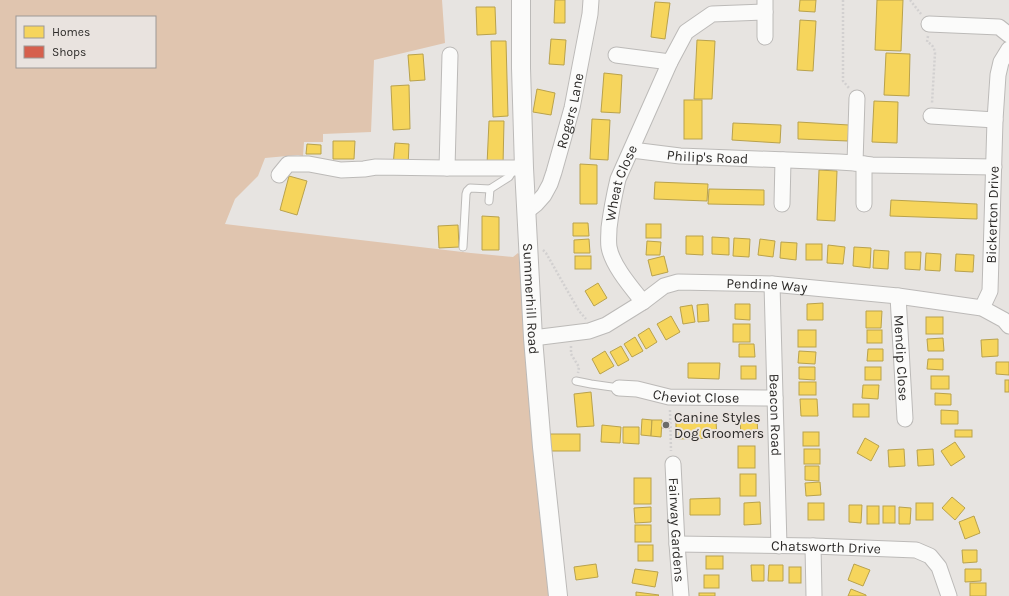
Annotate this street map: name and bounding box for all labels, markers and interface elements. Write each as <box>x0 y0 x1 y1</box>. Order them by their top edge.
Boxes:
legend <box>16 16 156 68</box>
text: Homes <box>52 25 90 39</box>
text: Shops <box>52 45 86 59</box>
street label: Rogers Lane <box>553 72 587 150</box>
street label: Wheat Close <box>601 142 641 222</box>
street label: Philip's Road <box>666 146 749 167</box>
street label: Bickerton Drive <box>982 166 1002 264</box>
street label: Summerhill Road <box>519 243 543 355</box>
street label: Pendine Way <box>726 275 809 296</box>
street label: Mendip Close <box>891 314 912 401</box>
street label: Beacon Road <box>766 373 785 456</box>
street label: Cheviot Close <box>651 385 739 406</box>
place label: Canine Styles Dog Groomers <box>674 409 764 442</box>
marker: Canine Styles Dog Groomers <box>661 420 671 430</box>
street label: Fairway Gardens <box>665 477 688 583</box>
street label: Chatsworth Drive <box>771 537 881 557</box>

